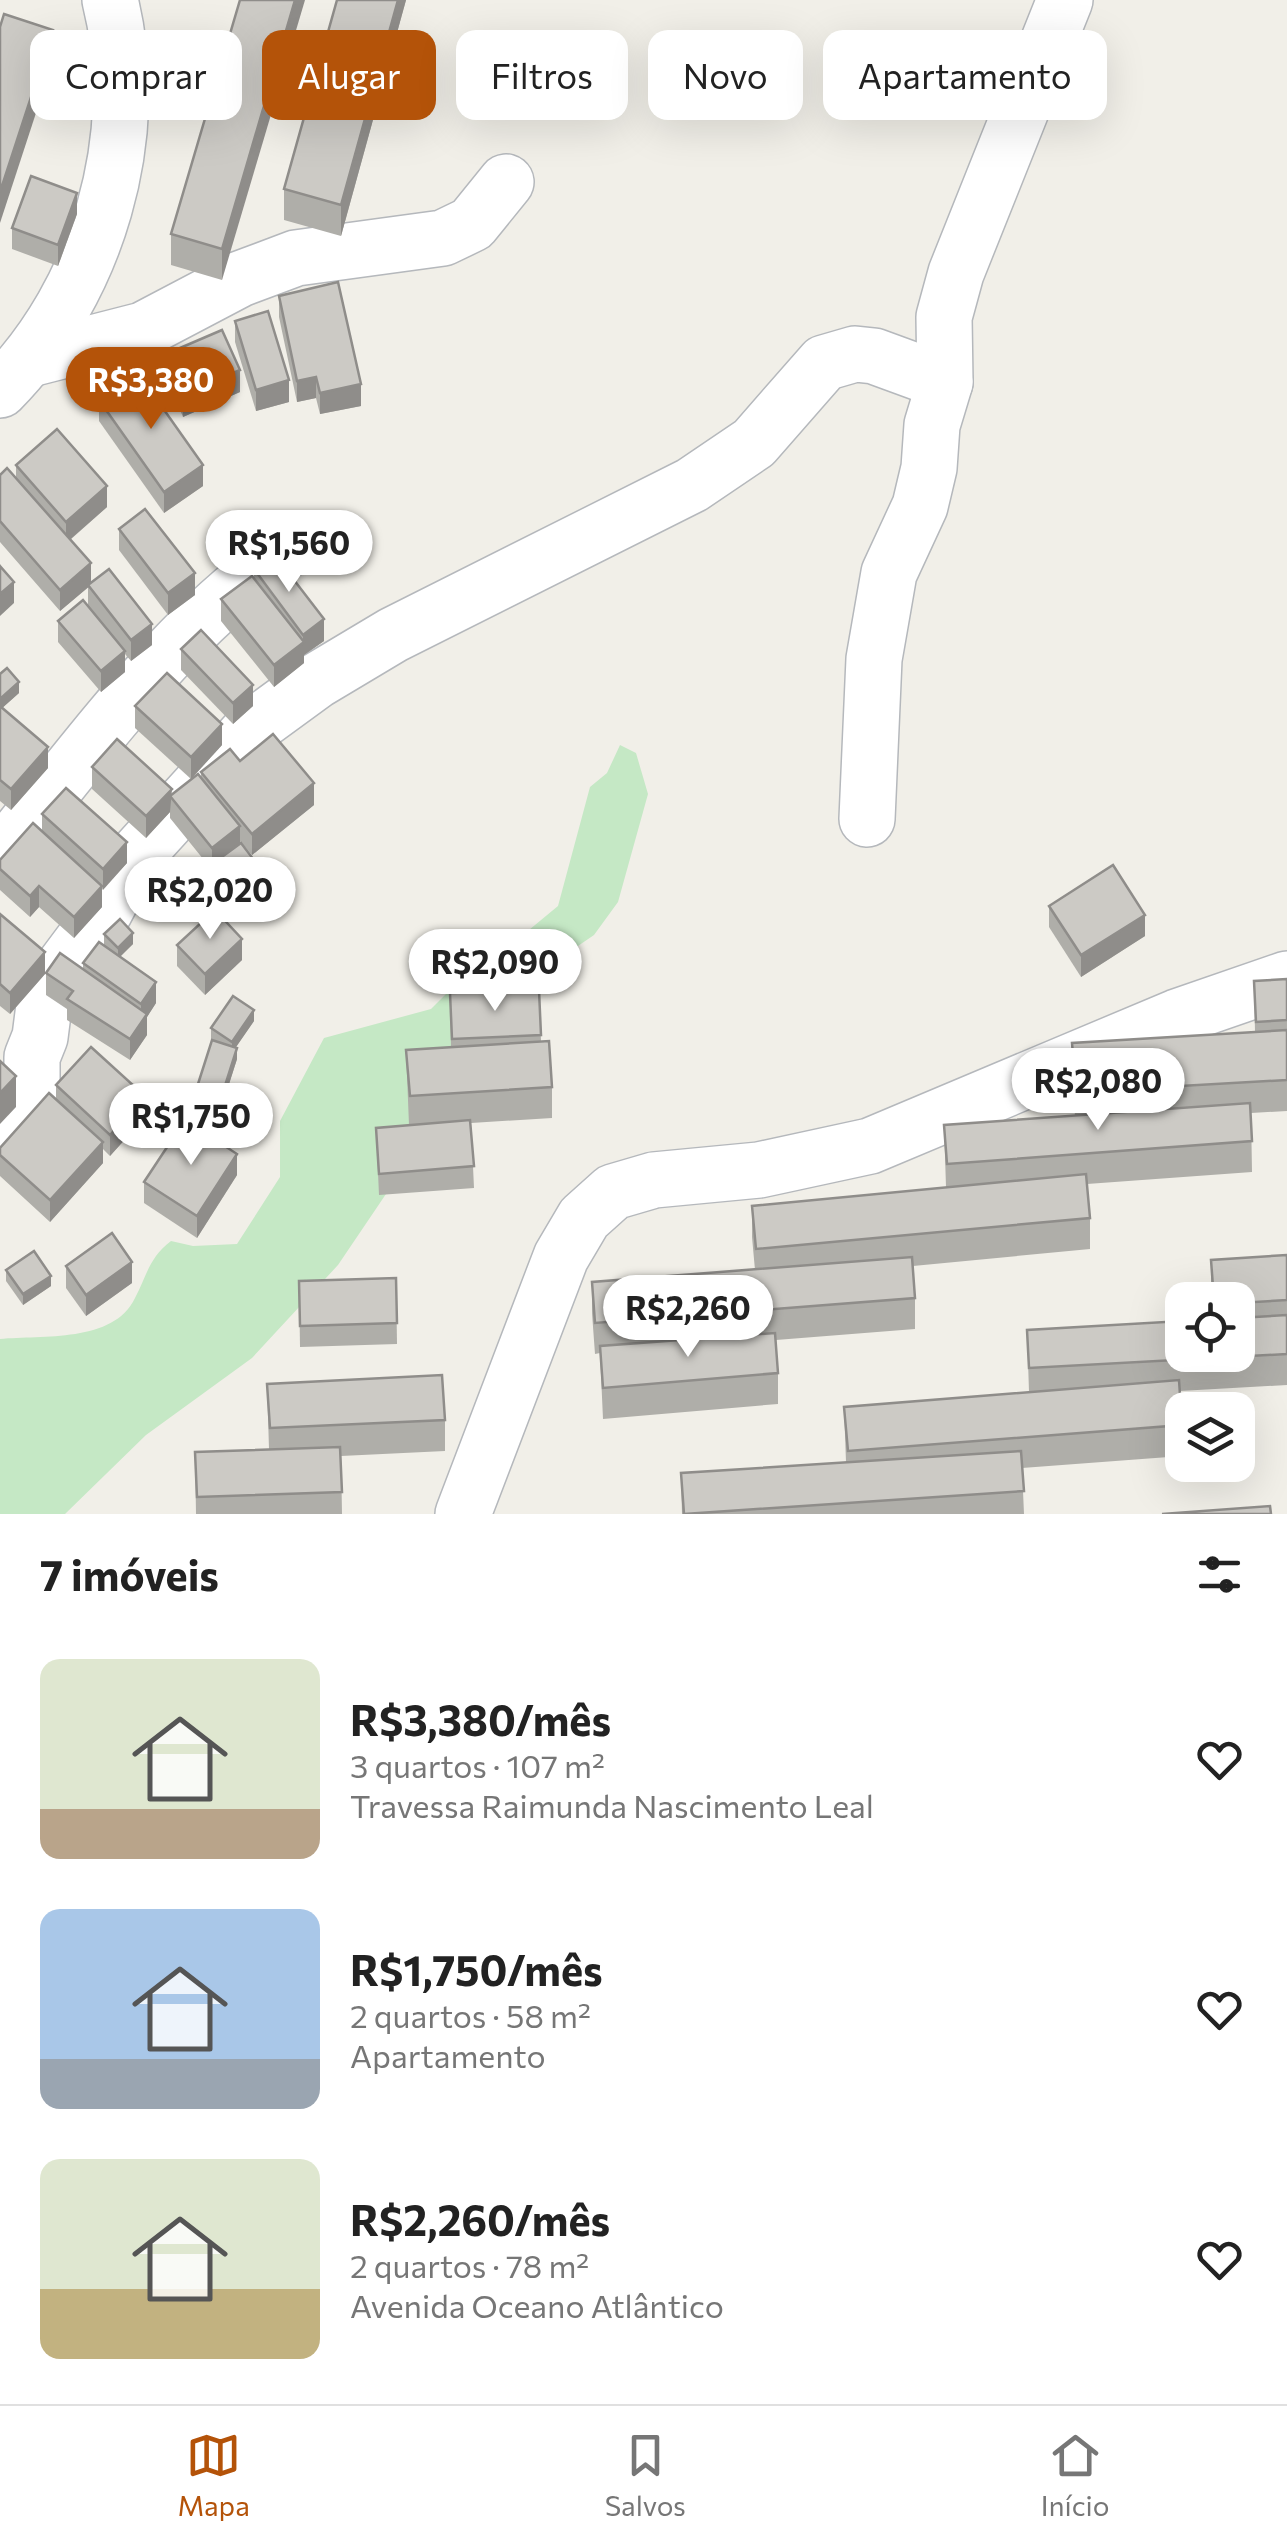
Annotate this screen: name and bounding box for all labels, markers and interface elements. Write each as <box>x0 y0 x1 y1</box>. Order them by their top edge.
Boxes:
chip: Comprar <box>30 30 242 120</box>
chip: Alugar <box>262 30 436 120</box>
chip: Filtros <box>456 30 628 120</box>
chip: Novo <box>648 30 803 120</box>
chip: Apartamento <box>823 30 1107 120</box>
pin: R$3,380 <box>59 347 243 432</box>
text: R$3,380 <box>88 359 214 399</box>
pin: R$1,560 <box>197 510 381 595</box>
text: R$1,560 <box>228 522 350 562</box>
pin: R$2,020 <box>118 857 302 942</box>
text: R$2,020 <box>147 869 273 909</box>
pin: R$2,090 <box>403 929 587 1014</box>
text: R$2,090 <box>431 941 559 981</box>
pin: R$2,080 <box>1006 1048 1190 1133</box>
text: R$2,080 <box>1034 1060 1162 1100</box>
pin: R$1,750 <box>99 1083 283 1168</box>
text: R$1,750 <box>131 1095 251 1135</box>
pin: R$2,260 <box>596 1275 780 1360</box>
map controls <box>1165 1282 1255 1482</box>
button: locate <box>1165 1282 1255 1372</box>
text: R$2,260 <box>625 1287 751 1327</box>
button: layers <box>1165 1392 1255 1482</box>
icon: filters <box>1192 1547 1247 1602</box>
text: 7 imóveis <box>40 1548 219 1600</box>
text: R$3,380/mês <box>350 1693 611 1745</box>
icon: home <box>120 1699 240 1819</box>
icon: heart <box>1192 1732 1247 1787</box>
text: 3 quartos · 107 m² <box>350 1745 605 1785</box>
text: Travessa Raimunda Nascimento Leal <box>350 1785 874 1825</box>
text: R$1,750/mês <box>350 1943 603 1995</box>
icon: home <box>120 1949 240 2069</box>
icon: heart <box>1192 1982 1247 2037</box>
text: 2 quartos · 58 m² <box>350 1995 591 2035</box>
text: Apartamento <box>350 2035 546 2075</box>
text: R$2,260/mês <box>350 2193 610 2245</box>
icon: home <box>120 2199 240 2319</box>
icon: heart <box>1192 2232 1247 2287</box>
text: 2 quartos · 78 m² <box>350 2245 589 2285</box>
text: Avenida Oceano Atlântico <box>350 2285 724 2325</box>
tab: Mapa <box>177 2428 250 2522</box>
tab: Salvos <box>605 2428 686 2522</box>
tab: Início <box>1041 2428 1110 2522</box>

